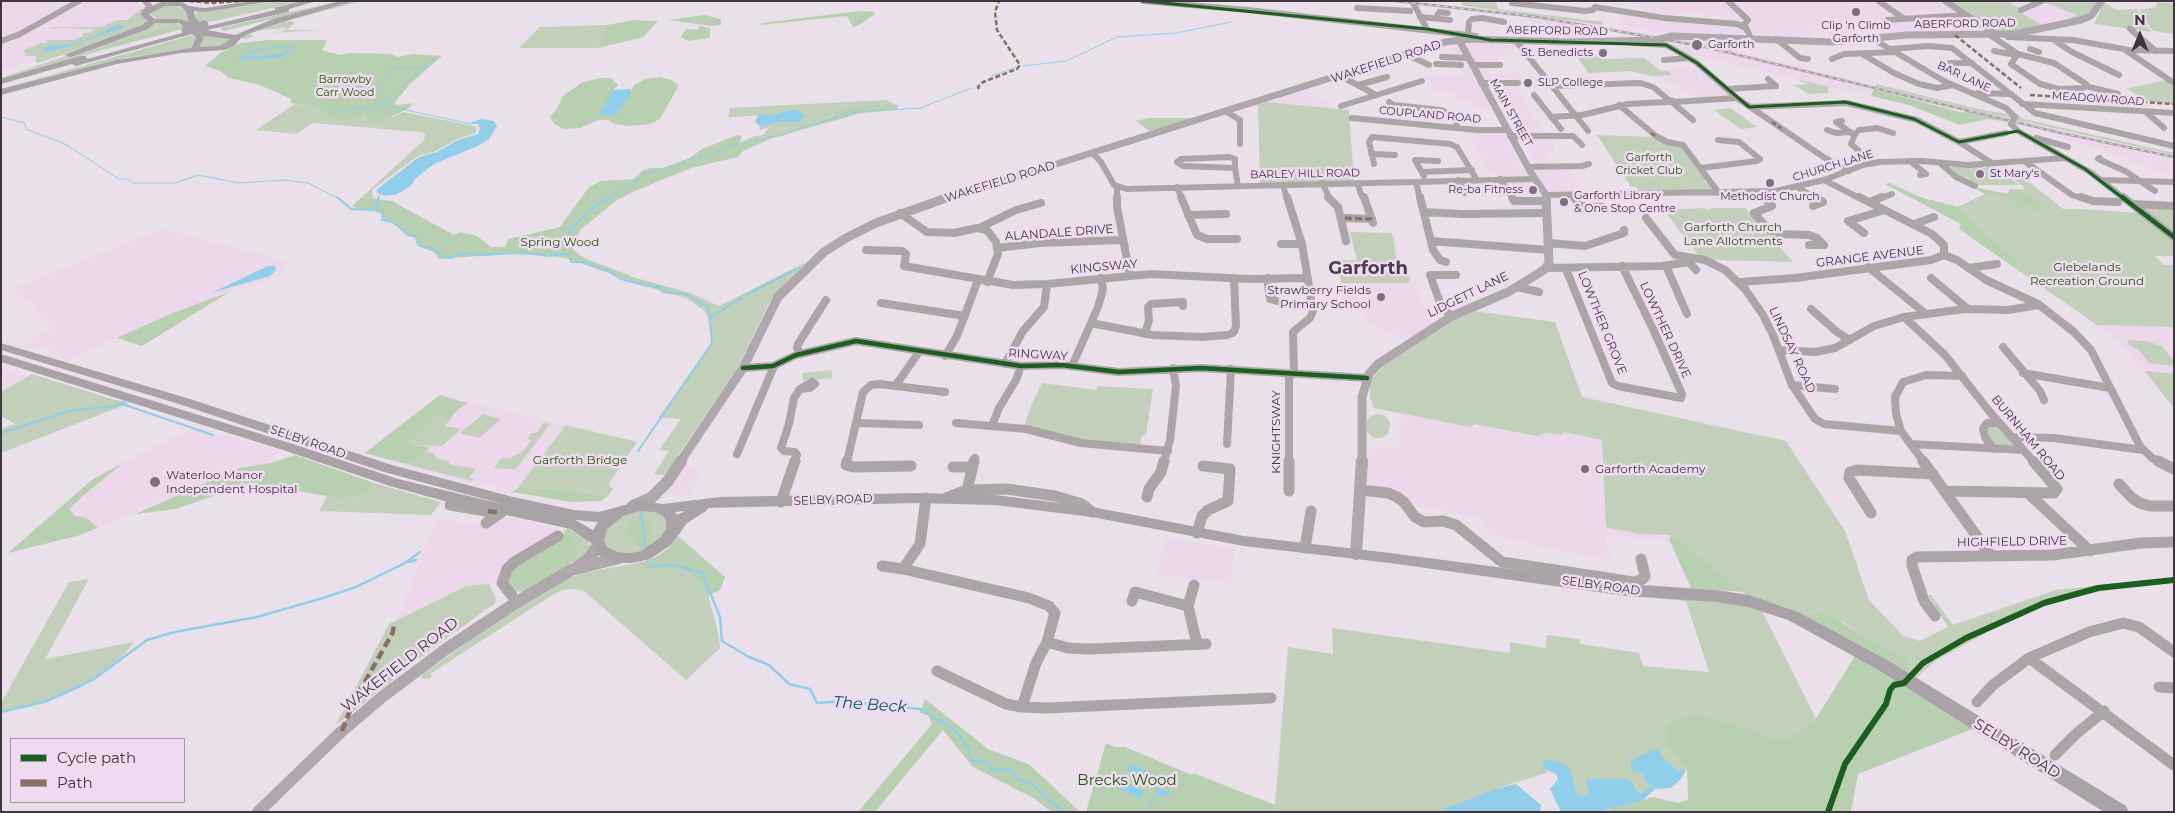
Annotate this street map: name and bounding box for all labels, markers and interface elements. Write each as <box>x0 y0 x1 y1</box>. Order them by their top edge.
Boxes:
marker: Clip 'n Climb Garforth <box>1850 6 1862 18</box>
north arrow <box>2115 10 2165 60</box>
text: N <box>2134 11 2146 29</box>
street label: ABERFORD ROAD <box>1914 17 2016 31</box>
place label: Clip 'n Climb Garforth <box>1821 19 1891 45</box>
street label: ABERFORD ROAD <box>1506 24 1608 38</box>
street label: WAKEFIELD ROAD <box>1329 37 1443 87</box>
marker: Garforth <box>1690 38 1704 52</box>
place label: Garforth <box>1708 38 1754 52</box>
place label: St. Benedicts <box>1521 46 1593 60</box>
marker: St. Benedicts <box>1597 47 1609 59</box>
street label: BAR LANE <box>1935 59 1993 95</box>
park label: Barrowby Carr Wood <box>316 73 374 99</box>
place label: SLP College <box>1538 76 1603 90</box>
street label: MAIN STREET <box>1487 77 1535 149</box>
marker: SLP College <box>1522 77 1534 89</box>
street label: MEADOW ROAD <box>2051 89 2145 109</box>
street label: COUPLAND ROAD <box>1378 104 1482 126</box>
street label: CHURCH LANE <box>1791 147 1875 185</box>
park label: Garforth Cricket Club <box>1615 151 1683 177</box>
street label: WAKEFIELD ROAD <box>943 158 1057 206</box>
street label: BARLEY HILL ROAD <box>1250 166 1360 182</box>
place label: St Mary's <box>1990 167 2039 181</box>
marker: St Mary's <box>1974 168 1986 180</box>
marker: Methodist Church <box>1764 177 1776 189</box>
place label: Re-ba Fitness <box>1448 183 1523 197</box>
marker: Re-ba Fitness <box>1527 184 1539 196</box>
place label: Garforth Library & One Stop Centre <box>1574 189 1676 215</box>
place label: Methodist Church <box>1720 190 1820 204</box>
marker: Garforth Library & One Stop Centre <box>1558 196 1570 208</box>
park label: Garforth Church Lane Allotments <box>1684 220 1782 248</box>
street label: ALANDALE DRIVE <box>1004 222 1114 244</box>
park label: Spring Wood <box>521 235 599 249</box>
street label: GRANGE AVENUE <box>1815 243 1925 271</box>
street label: KINGSWAY <box>1070 257 1138 277</box>
district label: Garforth <box>1328 258 1408 280</box>
park label: Glebelands Recreation Ground <box>2030 260 2144 288</box>
street label: LIDGETT LANE <box>1425 269 1511 321</box>
street label: LOWTHER GROVE <box>1575 269 1629 377</box>
street label: LOWTHER DRIVE <box>1636 279 1694 381</box>
place label: Strawberry Fields Primary School <box>1267 283 1371 311</box>
marker: Strawberry Fields Primary School <box>1375 291 1387 303</box>
street label: LINDSAY ROAD <box>1766 305 1818 395</box>
street label: RINGWAY <box>1008 346 1068 364</box>
street label: KNIGHTSWAY <box>1269 390 1283 474</box>
street label: BURNHAM ROAD <box>1988 392 2068 484</box>
street label: SELBY ROAD <box>268 422 348 462</box>
park label: Garforth Bridge <box>533 453 627 467</box>
place label: Garforth Academy <box>1595 462 1706 476</box>
marker: Garforth Academy <box>1579 463 1591 475</box>
place label: Waterloo Manor Independent Hospital <box>166 468 297 496</box>
marker: Waterloo Manor Independent Hospital <box>148 475 162 489</box>
street label: SELBY ROAD <box>793 491 873 509</box>
street label: HIGHFIELD DRIVE <box>1957 534 2067 550</box>
street label: SELBY ROAD <box>1561 573 1641 599</box>
street label: WAKEFIELD ROAD <box>338 614 462 716</box>
water label: The Beck <box>832 693 908 717</box>
street label: SELBY ROAD <box>1970 715 2064 783</box>
legend <box>10 738 185 803</box>
text: Cycle path <box>57 748 136 767</box>
park label: Brecks Wood <box>1077 772 1177 790</box>
text: Path <box>57 773 93 792</box>

